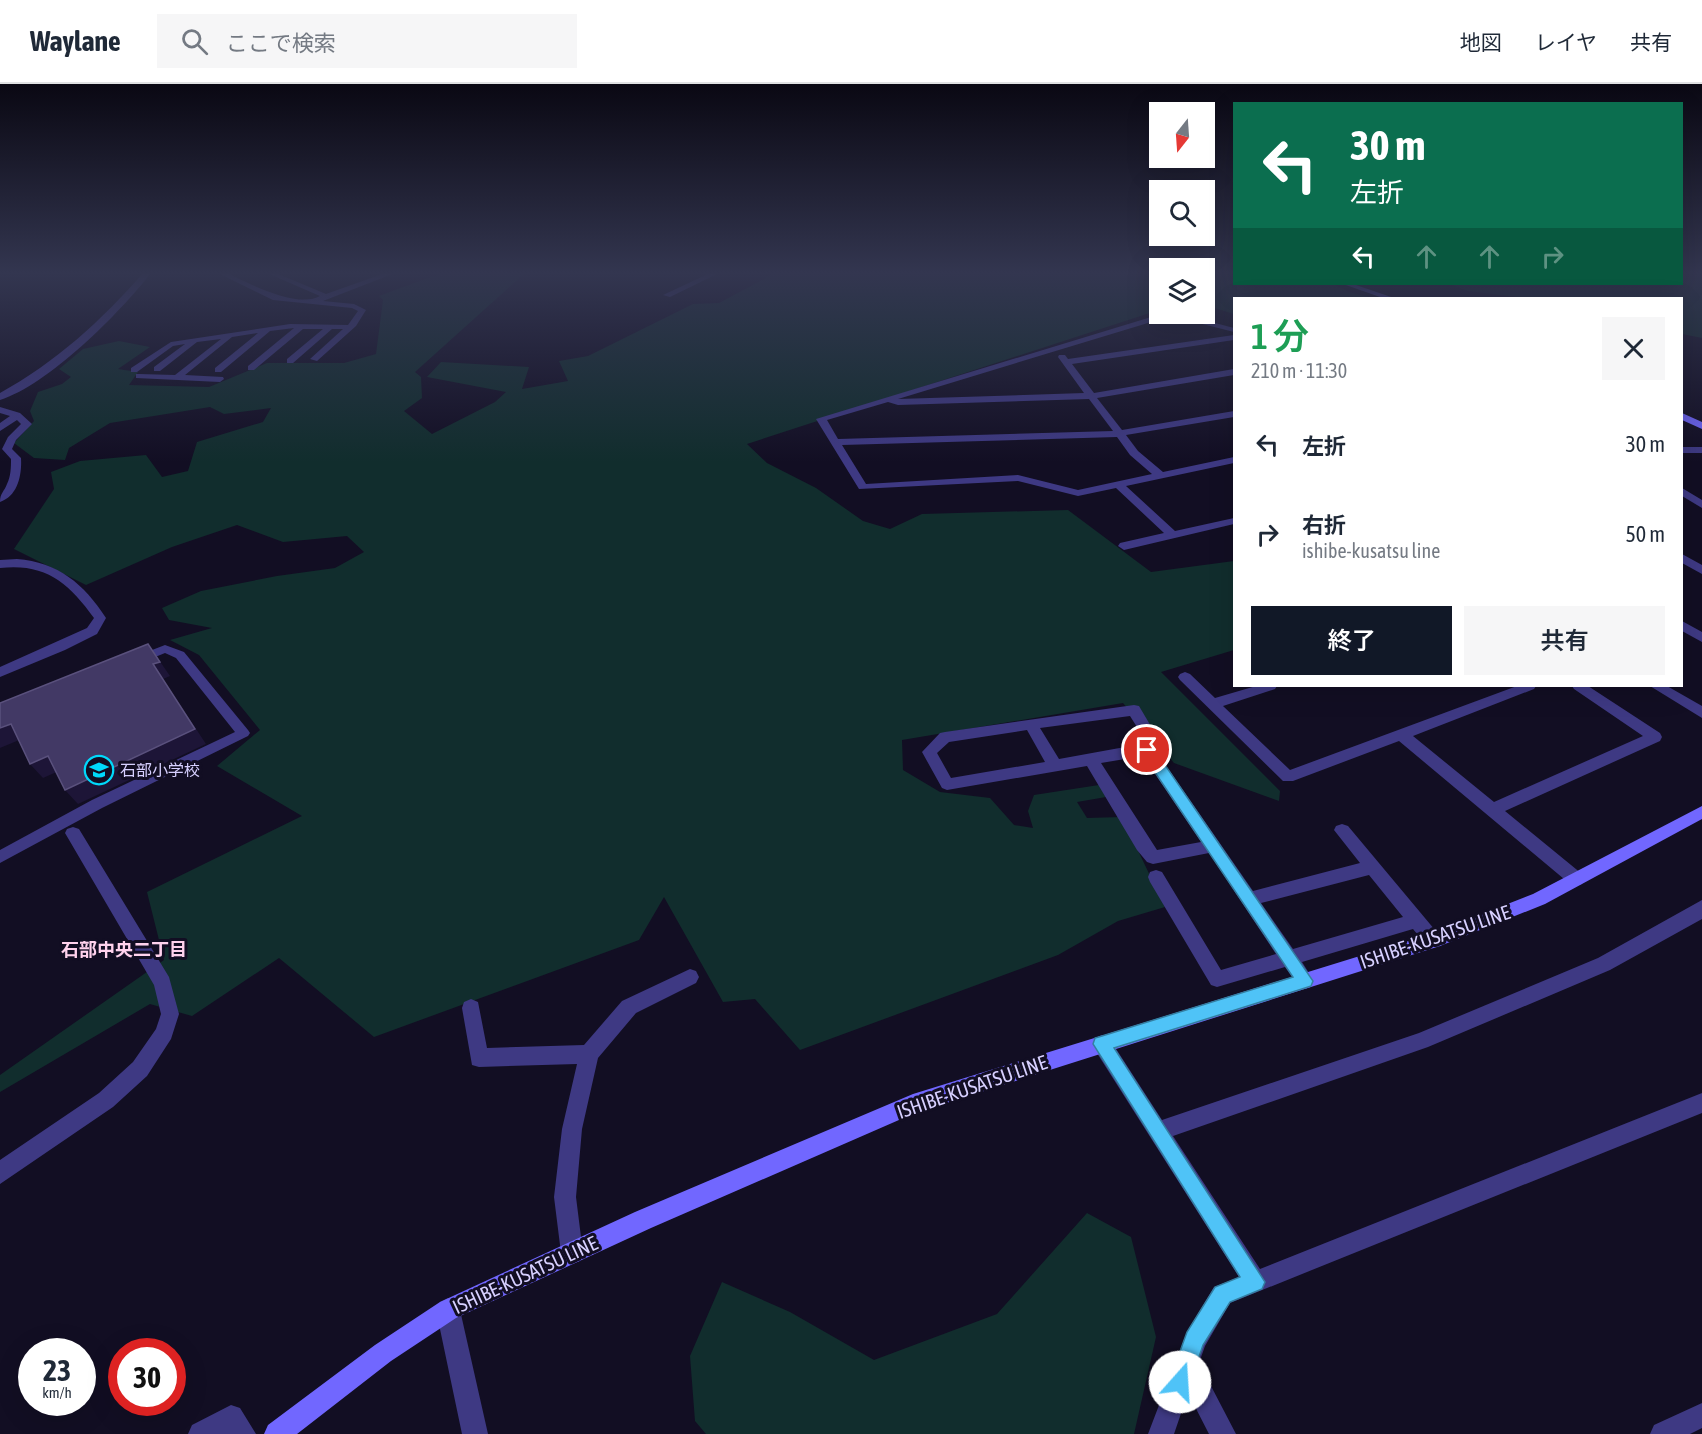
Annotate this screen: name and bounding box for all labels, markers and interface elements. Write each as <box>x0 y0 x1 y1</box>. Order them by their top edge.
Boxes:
search box <box>157 14 577 68</box>
text: Waylane <box>30 25 121 57</box>
icon: search <box>178 25 211 58</box>
text: ここで検索 <box>226 30 336 56</box>
text: 地図 <box>1460 30 1502 54</box>
text: レイヤ <box>1535 30 1597 54</box>
text: 共有 <box>1630 30 1672 54</box>
north arrow <box>1149 102 1215 168</box>
map controls <box>1149 102 1215 324</box>
text: 30 m <box>1350 121 1425 169</box>
icon: left <box>1251 126 1329 204</box>
text: 左折 <box>1350 177 1404 208</box>
button: search <box>1149 180 1215 246</box>
icon: left <box>1347 240 1380 273</box>
icon: ahead <box>1410 240 1443 273</box>
icon: ahead <box>1473 240 1506 273</box>
icon: right <box>1536 240 1569 273</box>
button: layers <box>1149 258 1215 324</box>
text: 1 分 <box>1251 315 1309 357</box>
button: close <box>1602 317 1665 380</box>
text: 210 m · 11:30 <box>1251 359 1347 382</box>
icon: left <box>1251 428 1284 461</box>
text: 30 m <box>1625 431 1665 457</box>
text: 左折 <box>1302 433 1346 459</box>
text: 右折 <box>1302 512 1346 538</box>
icon: right <box>1251 518 1284 551</box>
text: 50 m <box>1625 521 1665 547</box>
text: ishibe-kusatsu line <box>1302 539 1440 562</box>
button: 終了 <box>1251 606 1452 675</box>
button: 共有 <box>1464 606 1665 675</box>
pin <box>1121 724 1172 775</box>
icon: arrive <box>1130 733 1163 766</box>
school or university icon: 石部小学校 <box>83 754 115 786</box>
place label: 石部小学校 <box>120 761 200 779</box>
street label: ISHIBE-KUSATSU LINE <box>1357 900 1513 973</box>
district label: 石部中央二丁目 <box>61 939 187 960</box>
street label: ISHIBE-KUSATSU LINE <box>894 1050 1050 1123</box>
street label: ISHIBE-KUSATSU LINE <box>449 1231 601 1318</box>
speed limit sign: 30 <box>108 1338 186 1416</box>
position arrow <box>1148 1350 1212 1414</box>
text: 23 <box>43 1353 71 1387</box>
text: km/h <box>42 1384 72 1401</box>

